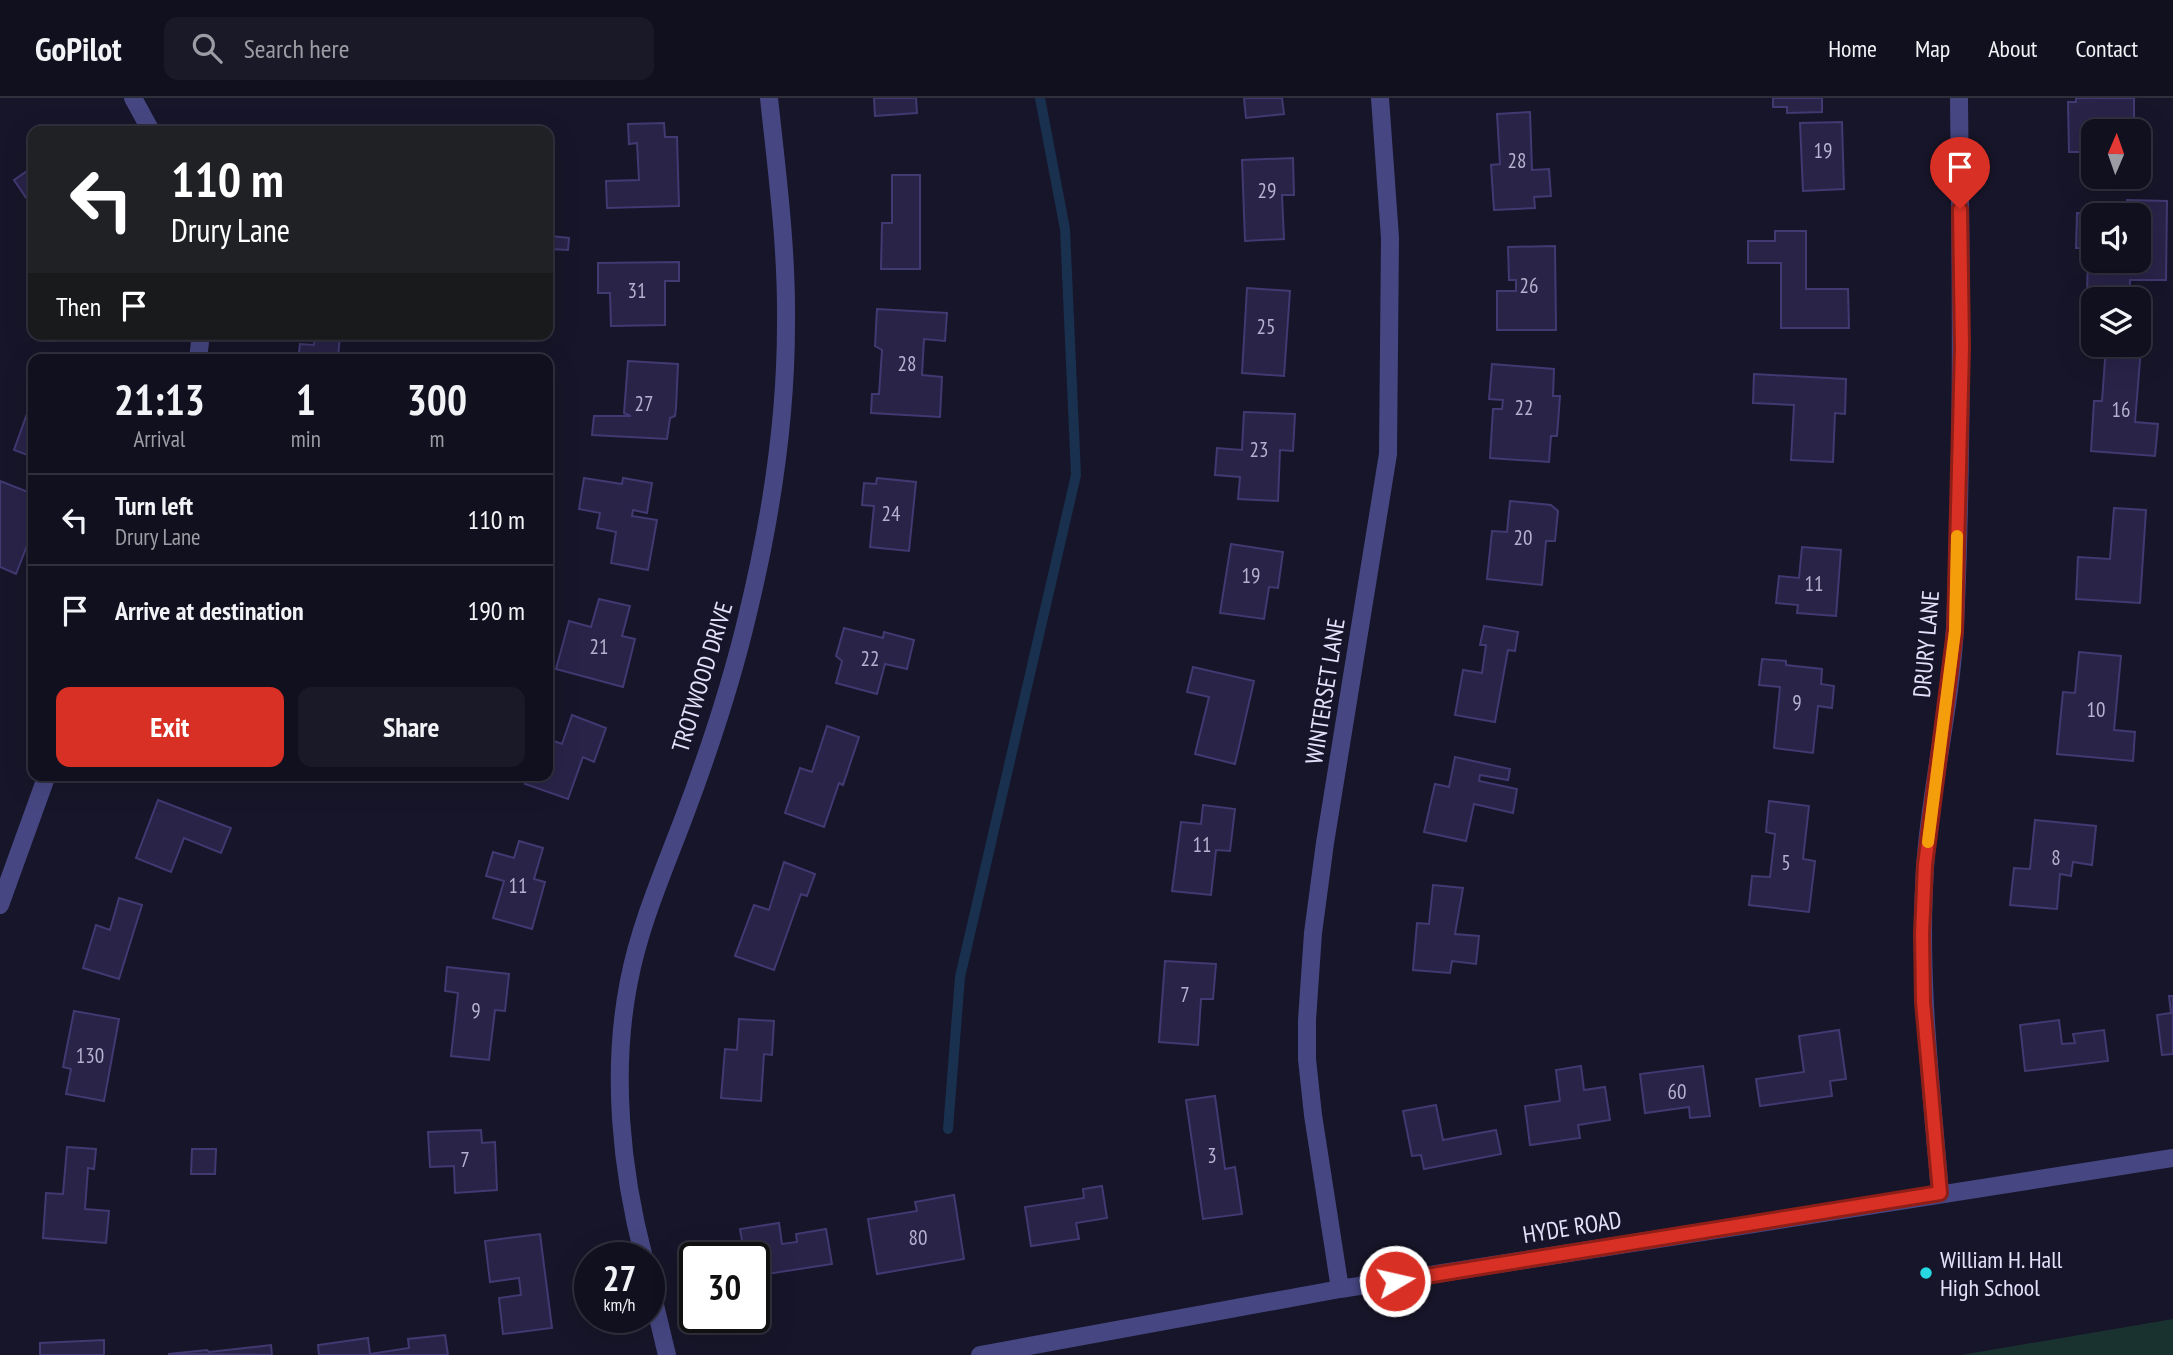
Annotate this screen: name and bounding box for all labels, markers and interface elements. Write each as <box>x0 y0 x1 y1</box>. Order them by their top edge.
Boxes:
search box <box>164 17 654 80</box>
text: GoPilot <box>35 27 122 70</box>
icon: search <box>188 29 226 67</box>
text: Search here <box>244 32 349 65</box>
text: Home <box>1828 33 1877 64</box>
text: Map <box>1915 33 1950 64</box>
text: About <box>1988 33 2037 64</box>
text: Contact <box>2075 33 2138 64</box>
north arrow <box>2081 119 2151 189</box>
map controls <box>2081 119 2151 357</box>
house number: 19 <box>1814 137 1832 164</box>
pin <box>1930 137 1990 209</box>
text: 110 m <box>171 147 284 211</box>
house number: 28 <box>1508 147 1526 174</box>
icon: arrive <box>1941 148 1979 186</box>
icon: left <box>56 154 147 245</box>
house number: 29 <box>1258 177 1276 204</box>
button: sound <box>2081 203 2151 273</box>
text: Drury Lane <box>171 209 290 251</box>
house number: 26 <box>1520 272 1538 299</box>
house number: 31 <box>628 277 646 304</box>
icon: arrive <box>115 287 153 325</box>
button: layers <box>2081 287 2151 357</box>
text: Then <box>56 290 101 323</box>
house number: 25 <box>1257 313 1275 340</box>
house number: 28 <box>898 350 916 377</box>
text: 21:13 <box>114 372 205 427</box>
text: 1 <box>296 372 316 427</box>
text: 300 <box>407 372 467 427</box>
house number: 27 <box>635 390 653 417</box>
house number: 22 <box>1515 394 1533 421</box>
house number: 16 <box>2112 396 2130 423</box>
text: Arrival <box>133 424 185 453</box>
text: min <box>291 424 321 453</box>
text: m <box>429 424 444 453</box>
house number: 23 <box>1250 436 1268 463</box>
text: Turn left <box>115 489 193 522</box>
house number: 24 <box>882 500 901 527</box>
icon: left <box>56 501 94 539</box>
text: 110 m <box>467 503 525 536</box>
text: Drury Lane <box>115 522 201 551</box>
house number: 20 <box>1514 524 1532 551</box>
house number: 19 <box>1242 562 1260 589</box>
house number: 11 <box>1805 570 1823 597</box>
street label: DRURY LANE <box>1906 589 1946 699</box>
icon: arrive <box>56 592 94 630</box>
text: Arrive at destination <box>115 594 304 627</box>
text: 190 m <box>467 594 525 627</box>
street label: TROTWOOD DRIVE <box>664 598 740 756</box>
street label: WINTERSET LANE <box>1298 616 1352 766</box>
house number: 21 <box>590 633 608 660</box>
house number: 22 <box>861 645 879 672</box>
button: Exit <box>56 687 284 767</box>
button: Share <box>298 687 525 767</box>
house number: 9 <box>1792 689 1802 716</box>
house number: 10 <box>2087 696 2105 723</box>
house number: 11 <box>1193 831 1211 858</box>
house number: 8 <box>2051 844 2061 871</box>
house number: 5 <box>1781 849 1791 876</box>
house number: 11 <box>509 872 527 899</box>
house number: 7 <box>1180 981 1190 1008</box>
house number: 9 <box>471 997 481 1024</box>
house number: 130 <box>76 1042 104 1069</box>
house number: 60 <box>1668 1078 1686 1105</box>
house number: 3 <box>1207 1142 1217 1169</box>
house number: 7 <box>460 1146 470 1173</box>
street label: HYDE ROAD <box>1521 1204 1623 1250</box>
house number: 80 <box>909 1224 927 1251</box>
speed limit sign: 30 <box>679 1242 770 1333</box>
position arrow <box>1358 1244 1432 1318</box>
place label: William H. Hall High School <box>1940 1244 2063 1303</box>
text: 27 <box>603 1255 636 1301</box>
marker: William H. Hall High School <box>1918 1265 1934 1281</box>
text: km/h <box>604 1293 635 1316</box>

